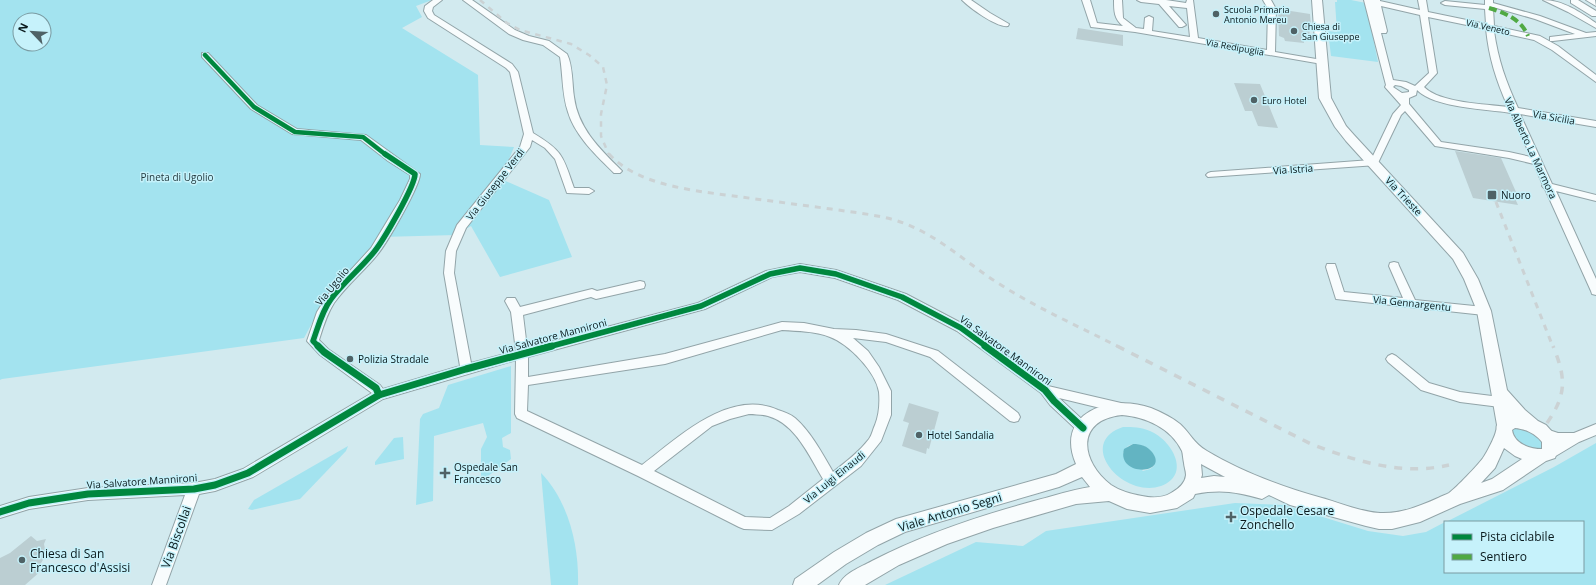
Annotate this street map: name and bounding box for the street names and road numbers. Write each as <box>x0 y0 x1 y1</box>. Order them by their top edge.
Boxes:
street label: Via Veneto <box>1465 16 1511 38</box>
street label: Via Redipuglia <box>1205 35 1265 59</box>
street label: Via Alberto La Marmora <box>1501 95 1561 201</box>
street label: Via Sicilia <box>1532 106 1576 128</box>
street label: Via Giuseppe Verdi <box>462 145 528 223</box>
street label: Via Istria <box>1273 161 1313 177</box>
street label: Via Trieste <box>1382 174 1426 219</box>
street label: Via Ugolio <box>312 264 352 308</box>
street label: Via Gennargentu <box>1372 292 1452 314</box>
street label: Via Salvatore Mannironi <box>957 312 1055 388</box>
street label: Via Salvatore Mannironi <box>498 315 608 357</box>
street label: Via Luigi Einaudi <box>800 448 868 506</box>
street label: Via Salvatore Mannironi <box>86 470 198 492</box>
street label: Viale Antonio Segni <box>896 488 1004 536</box>
street label: Via Biscollai <box>157 503 195 571</box>

